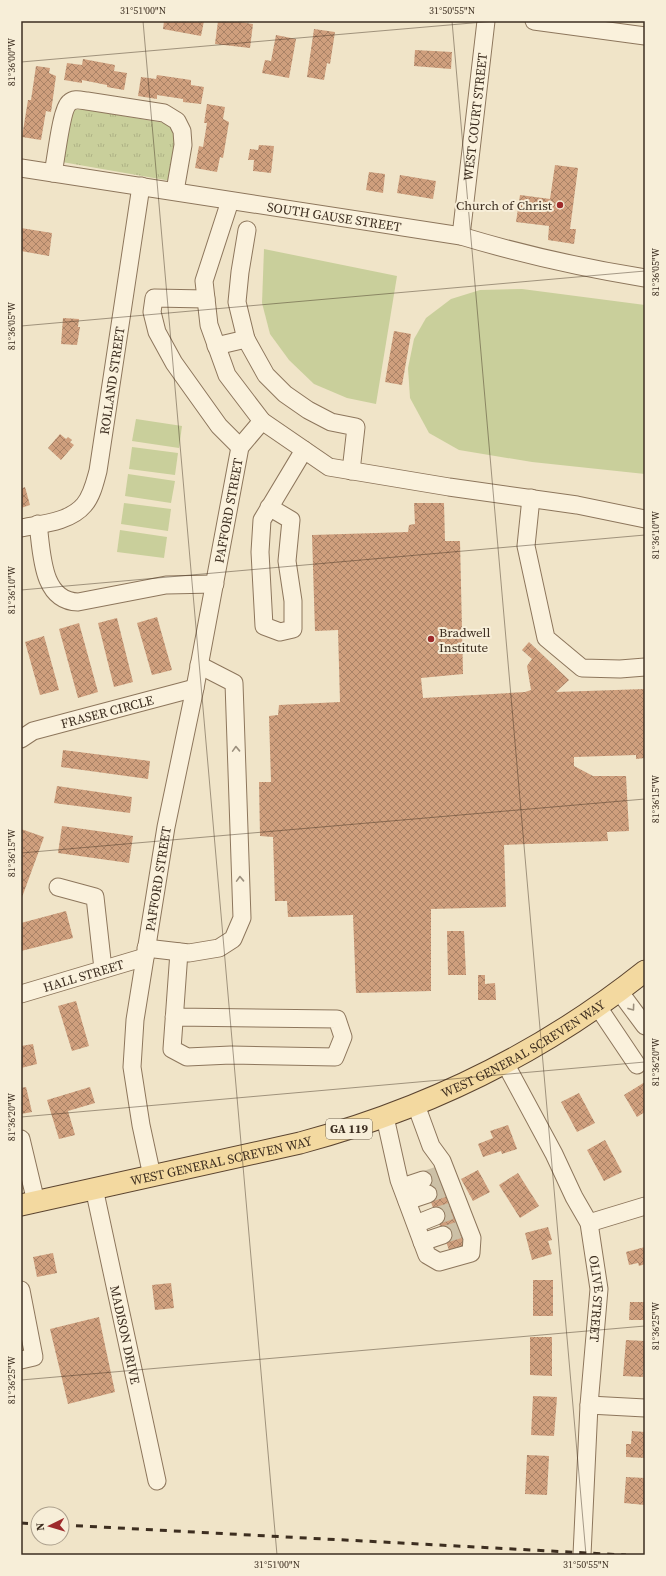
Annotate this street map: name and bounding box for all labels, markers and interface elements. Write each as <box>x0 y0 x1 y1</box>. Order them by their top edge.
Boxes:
text: 31°51'00"N <box>120 4 166 17</box>
text: 31°50'55"N <box>429 4 475 17</box>
text: 81°36'00"W <box>5 37 18 86</box>
street label: WEST COURT STREET <box>459 52 491 182</box>
place label: Church of Christ <box>456 197 553 214</box>
street label: SOUTH GAUSE STREET <box>266 198 403 235</box>
marker: Church of Christ <box>555 200 565 210</box>
text: 81°36'05"W <box>649 247 662 296</box>
text: 81°36'05"W <box>5 301 18 350</box>
street label: ROLLAND STREET <box>95 325 128 436</box>
street label: PAFFORD STREET <box>210 457 246 564</box>
text: 81°36'10"W <box>649 510 662 559</box>
text: 81°36'10"W <box>5 565 18 614</box>
place label: Bradwell Institute <box>439 624 490 656</box>
marker: Bradwell Institute <box>426 634 436 644</box>
street label: FRASER CIRCLE <box>59 691 155 732</box>
one-way arrow <box>232 746 240 752</box>
text: 81°36'15"W <box>649 774 662 823</box>
street label: PAFFORD STREET <box>141 825 175 933</box>
text: 81°36'15"W <box>5 828 18 877</box>
one-way arrow <box>236 876 244 882</box>
street label: HALL STREET <box>41 955 126 995</box>
street label: WEST GENERAL SCREVEN WAY <box>438 995 609 1101</box>
one-way arrow <box>627 1004 634 1011</box>
text: 81°36'20"W <box>649 1037 662 1086</box>
text: 81°36'20"W <box>5 1092 18 1141</box>
road number: GA 119 <box>326 1119 372 1139</box>
street label: WEST GENERAL SCREVEN WAY <box>129 1131 315 1189</box>
street label: OLIVE STREET <box>585 1254 608 1343</box>
street label: MADISON DRIVE <box>107 1284 144 1386</box>
text: 81°36'25"W <box>649 1301 662 1350</box>
text: 81°36'25"W <box>5 1355 18 1404</box>
north arrow <box>30 1506 70 1546</box>
text: N <box>33 1522 48 1531</box>
text: 31°51'00"N <box>254 1558 300 1571</box>
text: 31°50'55"N <box>563 1558 609 1571</box>

